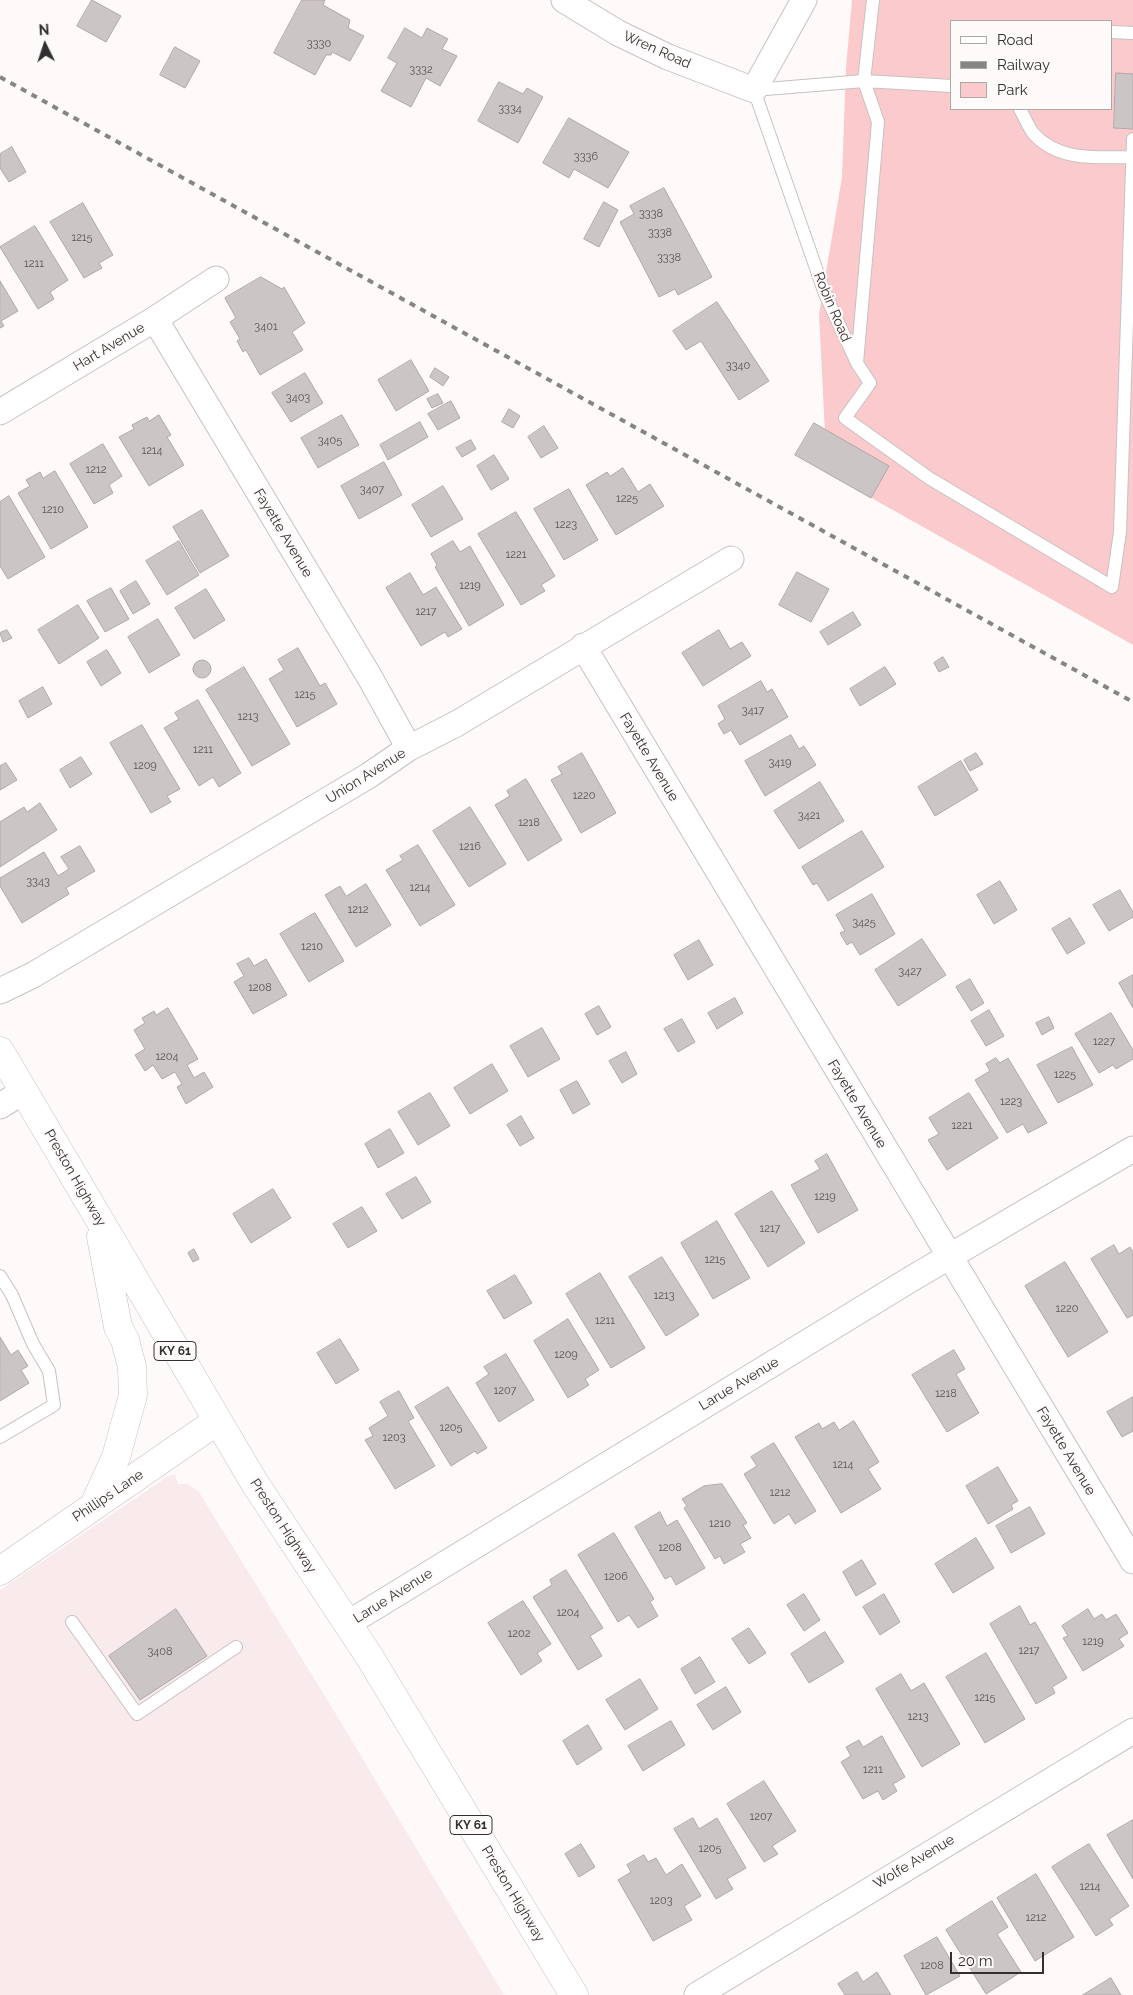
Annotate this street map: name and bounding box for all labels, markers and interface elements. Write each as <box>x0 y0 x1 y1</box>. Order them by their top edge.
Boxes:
north arrow <box>20 20 70 70</box>
legend <box>950 20 1113 110</box>
text: N <box>38 22 50 38</box>
street label: Wren Road <box>621 28 693 72</box>
text: Road <box>997 31 1033 49</box>
house number: 3330 <box>307 37 331 51</box>
text: Railway <box>997 56 1050 74</box>
house number: 3332 <box>409 63 433 77</box>
text: Park <box>997 81 1028 99</box>
house number: 3334 <box>498 102 522 116</box>
house number: 3336 <box>574 150 598 164</box>
house number: 3338 <box>639 207 663 221</box>
house number: 3338 <box>648 226 672 240</box>
house number: 1215 <box>71 231 93 245</box>
house number: 3338 <box>657 251 681 265</box>
house number: 1211 <box>24 257 44 271</box>
street label: Robin Road <box>810 270 854 344</box>
street label: Hart Avenue <box>70 319 148 375</box>
house number: 3401 <box>254 320 278 334</box>
house number: 3340 <box>726 359 750 373</box>
house number: 3403 <box>286 391 310 405</box>
house number: 3405 <box>318 434 342 448</box>
house number: 1214 <box>141 444 163 458</box>
house number: 1212 <box>86 463 106 477</box>
house number: 3407 <box>360 483 384 497</box>
street label: Fayette Avenue <box>250 486 316 580</box>
house number: 1225 <box>616 492 638 506</box>
house number: 1210 <box>42 503 64 517</box>
house number: 1223 <box>555 518 577 532</box>
house number: 1221 <box>506 548 526 562</box>
house number: 1219 <box>459 579 481 593</box>
house number: 1217 <box>416 605 436 619</box>
house number: 1215 <box>294 688 316 702</box>
house number: 3417 <box>742 704 764 718</box>
house number: 1213 <box>237 710 259 724</box>
street label: Fayette Avenue <box>616 710 682 804</box>
house number: 1211 <box>193 743 213 757</box>
street label: Union Avenue <box>323 745 409 807</box>
house number: 3419 <box>768 756 792 770</box>
house number: 1209 <box>133 759 157 773</box>
house number: 1220 <box>573 789 595 803</box>
house number: 3421 <box>798 809 820 823</box>
house number: 1218 <box>518 816 540 830</box>
house number: 1216 <box>459 840 481 854</box>
house number: 3343 <box>26 875 50 889</box>
house number: 1214 <box>409 881 431 895</box>
house number: 1212 <box>348 903 368 917</box>
house number: 3425 <box>852 916 876 930</box>
house number: 1210 <box>301 940 323 954</box>
house number: 3427 <box>898 965 922 979</box>
house number: 1208 <box>248 981 272 995</box>
house number: 1227 <box>1093 1035 1115 1049</box>
house number: 1204 <box>155 1050 179 1064</box>
street label: Fayette Avenue <box>824 1057 890 1151</box>
house number: 1225 <box>1054 1068 1076 1082</box>
house number: 1223 <box>1000 1095 1022 1109</box>
house number: 1221 <box>952 1119 972 1133</box>
street label: Preston Highway <box>40 1127 110 1229</box>
house number: 1219 <box>814 1190 836 1204</box>
house number: 1217 <box>760 1222 780 1236</box>
house number: 1215 <box>704 1253 726 1267</box>
house number: 1213 <box>653 1289 675 1303</box>
house number: 1220 <box>1056 1302 1078 1316</box>
house number: 1211 <box>595 1314 615 1328</box>
road number: KY 61 <box>154 1342 196 1360</box>
house number: 1209 <box>554 1348 578 1362</box>
street label: Larue Avenue <box>696 1354 782 1414</box>
house number: 1207 <box>494 1384 516 1398</box>
house number: 1218 <box>935 1387 957 1401</box>
street label: Fayette Avenue <box>1033 1404 1099 1498</box>
house number: 1205 <box>439 1421 463 1435</box>
house number: 1203 <box>382 1431 406 1445</box>
house number: 1214 <box>832 1458 854 1472</box>
street label: Phillips Lane <box>69 1466 147 1526</box>
street label: Preston Highway <box>246 1476 320 1576</box>
house number: 1212 <box>770 1486 790 1500</box>
house number: 1210 <box>709 1517 731 1531</box>
house number: 1208 <box>658 1541 682 1555</box>
street label: Larue Avenue <box>350 1565 436 1627</box>
house number: 1206 <box>604 1570 628 1584</box>
house number: 1204 <box>556 1606 580 1620</box>
house number: 1202 <box>508 1627 530 1641</box>
house number: 1219 <box>1082 1635 1104 1649</box>
house number: 1217 <box>1019 1644 1039 1658</box>
house number: 3408 <box>147 1645 173 1659</box>
house number: 1215 <box>974 1691 996 1705</box>
house number: 1213 <box>907 1710 929 1724</box>
house number: 1211 <box>863 1763 883 1777</box>
house number: 1207 <box>750 1810 772 1824</box>
road number: KY 61 <box>450 1816 492 1834</box>
street label: Wolfe Avenue <box>871 1831 957 1893</box>
house number: 1205 <box>698 1842 722 1856</box>
street label: Preston Highway <box>478 1843 548 1945</box>
house number: 1214 <box>1079 1880 1101 1894</box>
house number: 1203 <box>649 1894 673 1908</box>
house number: 1212 <box>1026 1911 1046 1925</box>
scale bar <box>953 1942 1047 1974</box>
text: 20 m <box>958 1952 993 1970</box>
house number: 1208 <box>920 1959 944 1973</box>

